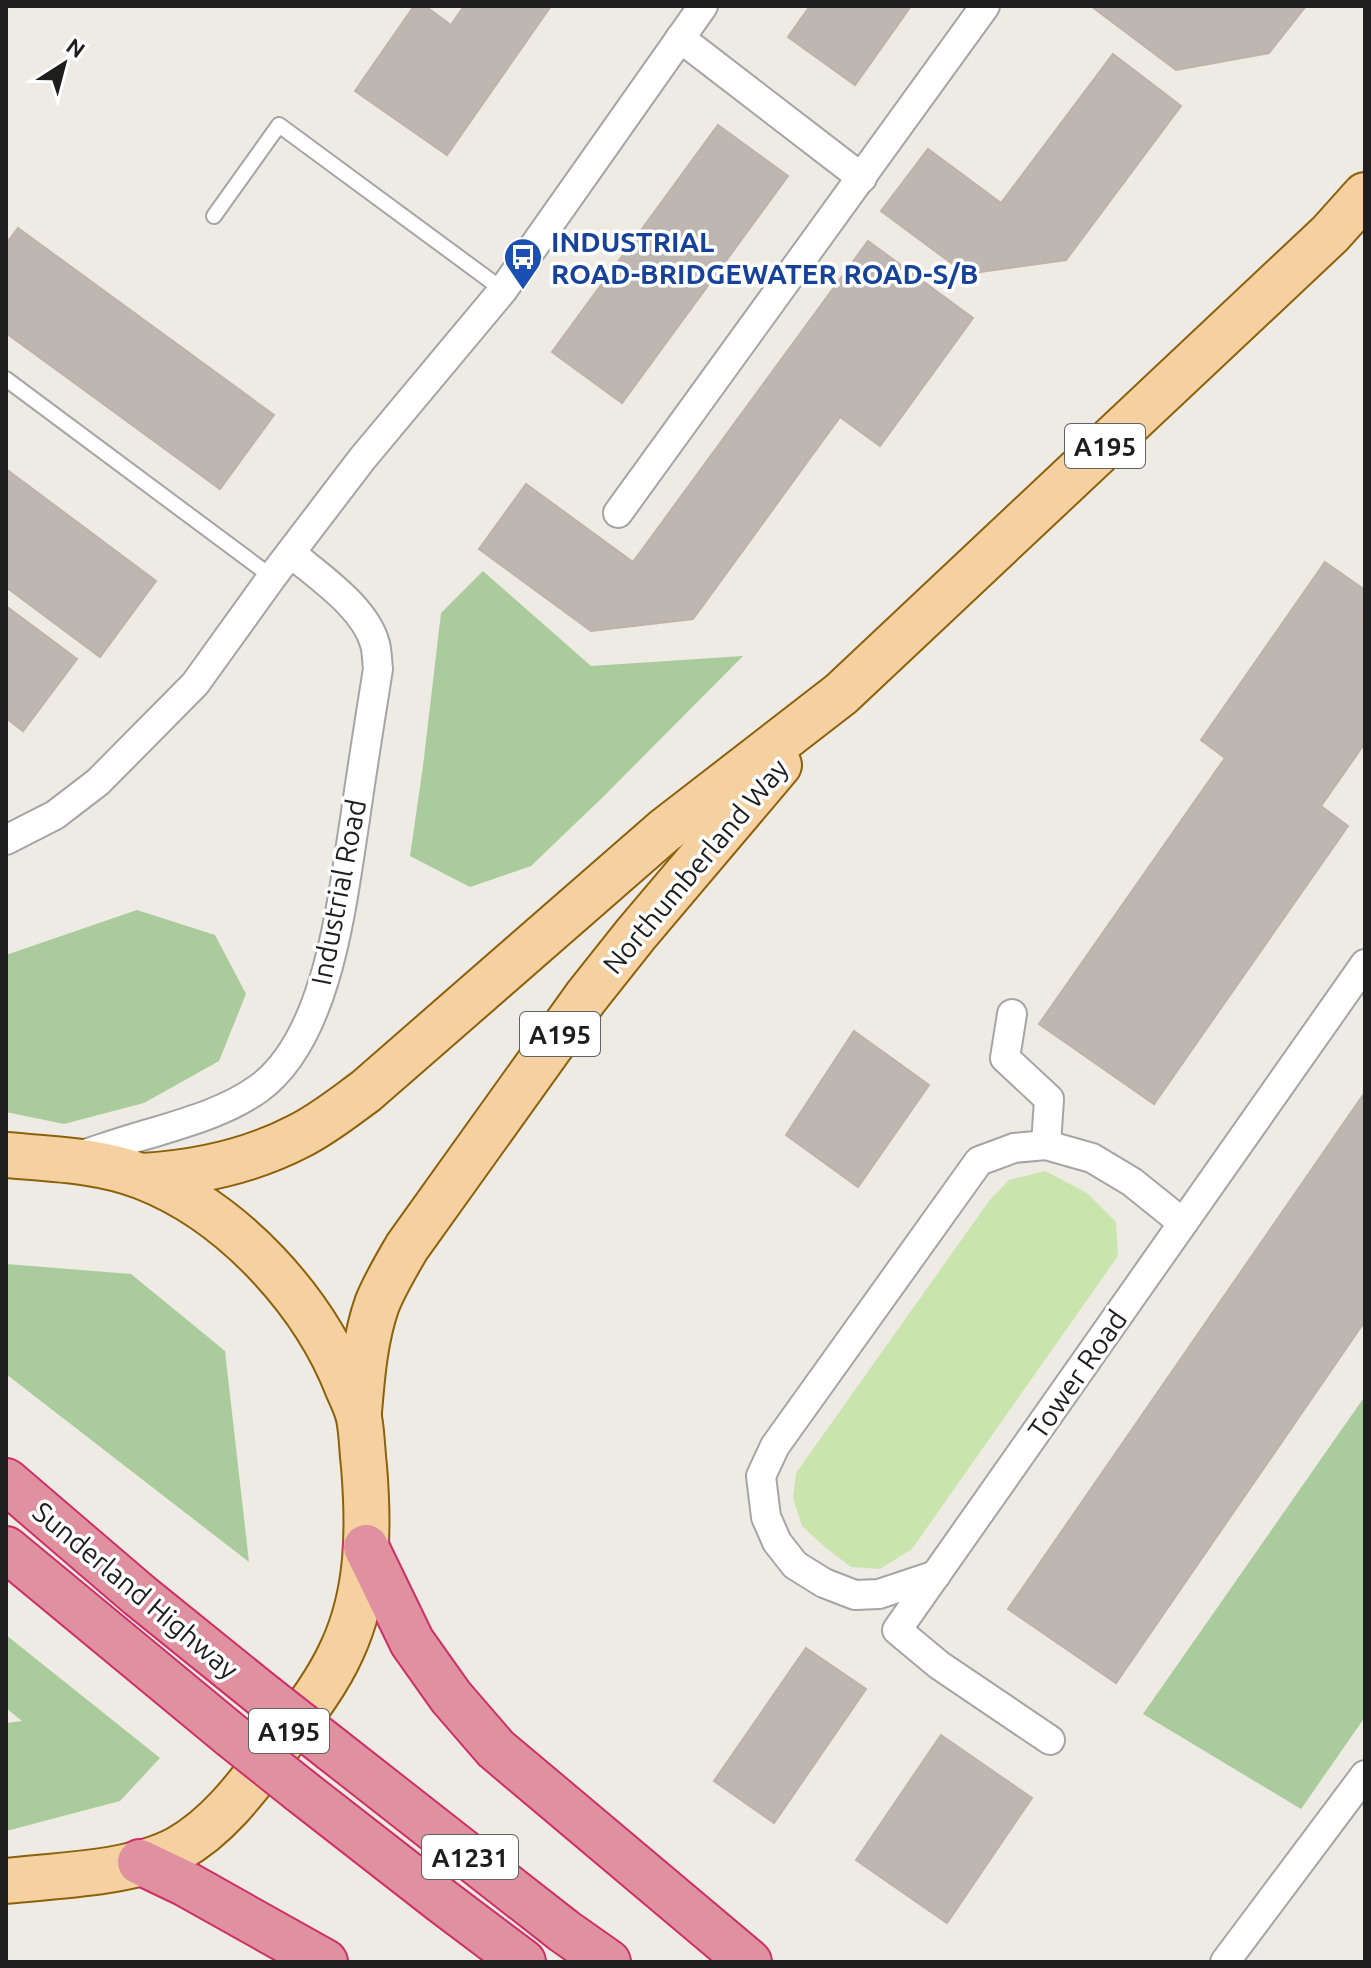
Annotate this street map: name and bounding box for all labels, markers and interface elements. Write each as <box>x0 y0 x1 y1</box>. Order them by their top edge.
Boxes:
north arrow <box>24 24 104 104</box>
text: N <box>62 32 90 62</box>
place label: INDUSTRIAL ROAD-BRIDGEWATER ROAD-S/B <box>551 226 978 289</box>
bus stop icon: INDUSTRIAL ROAD-BRIDGEWATER ROAD-S/B <box>502 236 544 291</box>
road number: A195 <box>1065 424 1145 468</box>
street label: Northumberland Way <box>596 752 794 980</box>
street label: Industrial Road <box>305 796 371 988</box>
road number: A195 <box>520 1012 600 1056</box>
street label: Tower Road <box>1021 1304 1133 1444</box>
street label: Sunderland Highway <box>27 1495 245 1685</box>
road number: A195 <box>249 1709 329 1753</box>
road number: A1231 <box>422 1835 518 1879</box>

